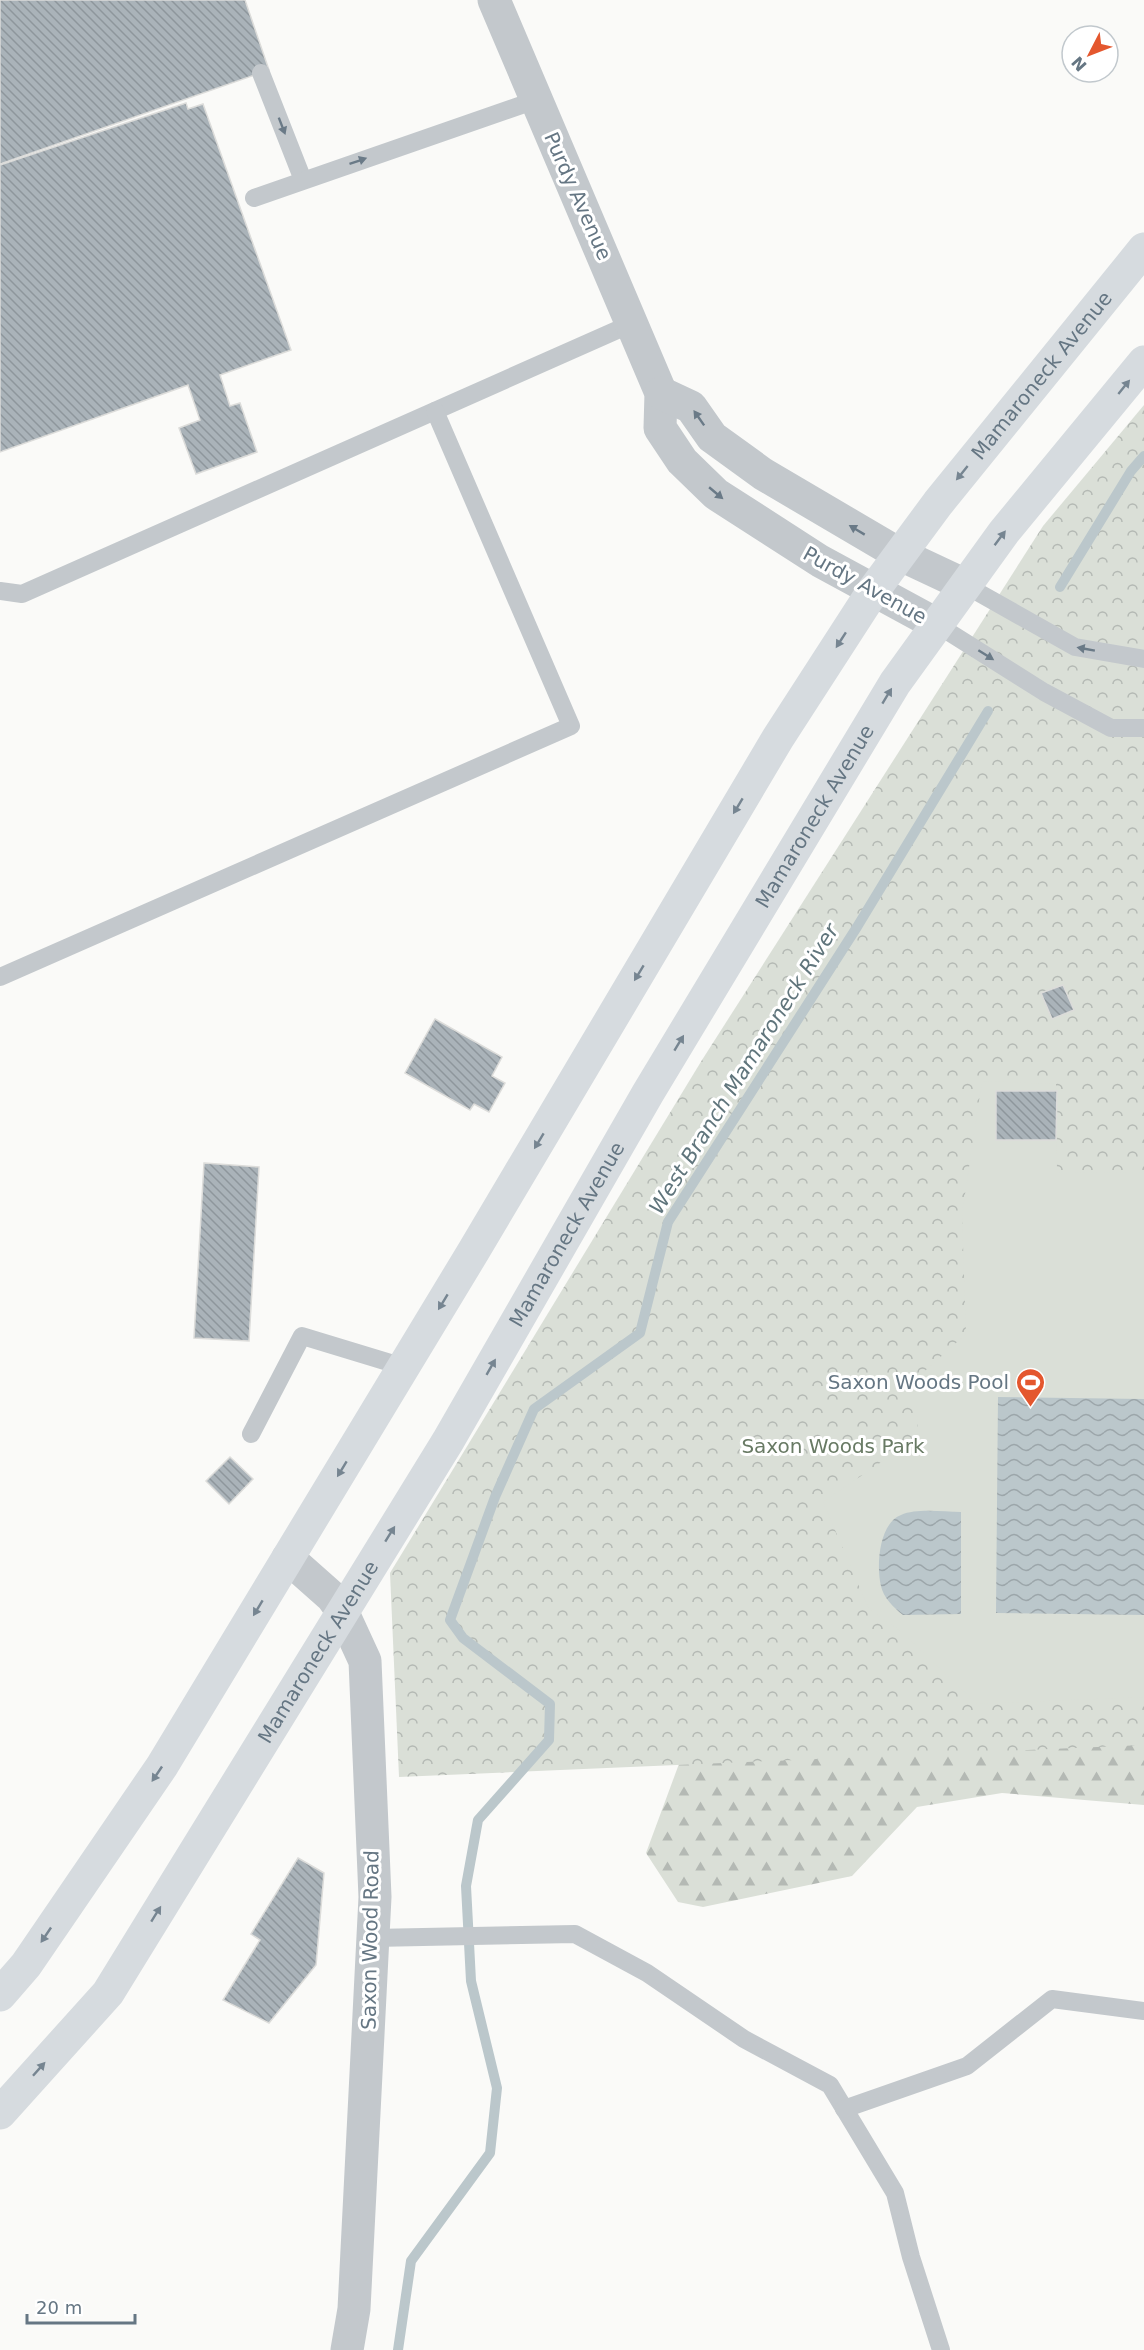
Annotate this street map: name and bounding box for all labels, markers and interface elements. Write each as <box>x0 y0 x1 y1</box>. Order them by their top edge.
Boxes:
north arrow <box>1060 24 1120 84</box>
text: N <box>1068 52 1091 75</box>
one-way arrow <box>277 118 287 136</box>
street label: Purdy Avenue <box>539 128 617 264</box>
one-way arrow <box>349 156 367 166</box>
street label: Mamaroneck Avenue <box>966 286 1117 464</box>
one-way arrow <box>1117 379 1130 395</box>
one-way arrow <box>694 410 705 426</box>
one-way arrow <box>956 466 968 481</box>
one-way arrow <box>708 486 724 499</box>
one-way arrow <box>849 524 865 535</box>
one-way arrow <box>994 530 1006 546</box>
street label: Purdy Avenue <box>799 541 931 629</box>
one-way arrow <box>836 632 847 648</box>
one-way arrow <box>1077 645 1096 654</box>
one-way arrow <box>977 650 994 661</box>
one-way arrow <box>882 688 893 704</box>
street label: Mamaroneck Avenue <box>750 720 879 912</box>
one-way arrow <box>733 798 744 814</box>
water label: West Branch Mamaroneck River <box>645 919 844 1218</box>
one-way arrow <box>633 965 644 981</box>
one-way arrow <box>673 1035 684 1051</box>
one-way arrow <box>534 1133 545 1149</box>
street label: Mamaroneck Avenue <box>504 1138 629 1331</box>
one-way arrow <box>437 1294 448 1310</box>
one-way arrow <box>486 1359 497 1375</box>
sports icon: Saxon Woods Pool <box>1014 1366 1046 1408</box>
place label: Saxon Woods Pool <box>828 1370 1009 1394</box>
park label: Saxon Woods Park <box>741 1434 925 1458</box>
one-way arrow <box>336 1461 347 1477</box>
one-way arrow <box>385 1525 396 1542</box>
street label: Mamaroneck Avenue <box>253 1556 383 1747</box>
one-way arrow <box>253 1600 263 1617</box>
one-way arrow <box>151 1766 163 1782</box>
street label: Saxon Wood Road <box>356 1850 384 2030</box>
one-way arrow <box>151 1906 162 1922</box>
one-way arrow <box>41 1927 52 1944</box>
one-way arrow <box>32 2062 45 2077</box>
scale bar <box>27 2287 135 2325</box>
text: 20 m <box>36 2297 82 2318</box>

